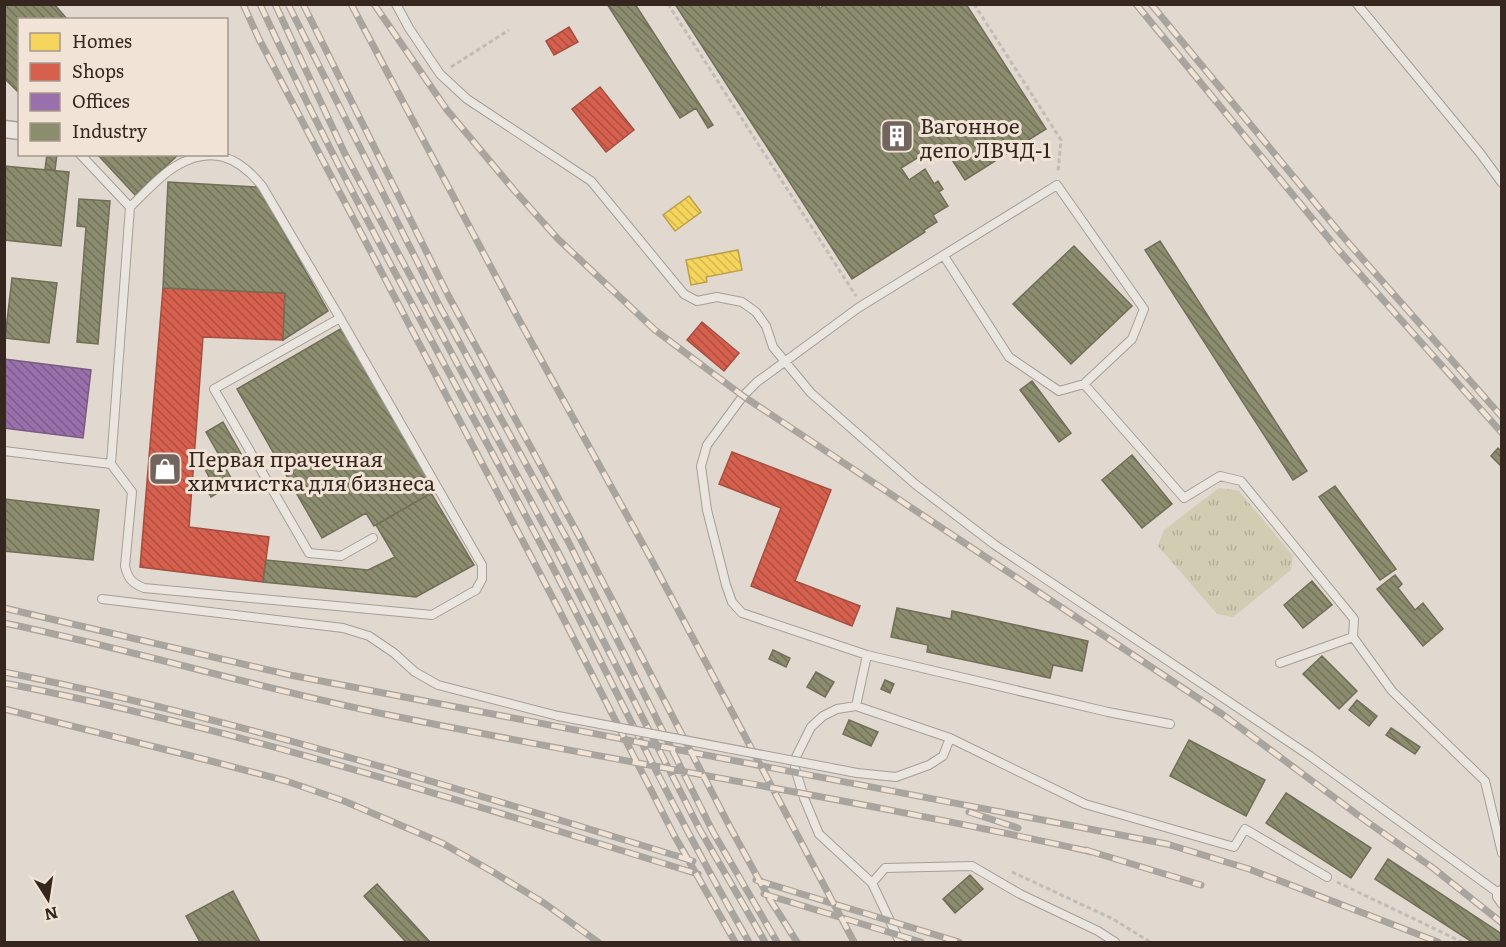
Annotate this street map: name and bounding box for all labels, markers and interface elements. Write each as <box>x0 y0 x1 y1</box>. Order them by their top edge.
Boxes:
legend <box>18 18 228 156</box>
text: Homes <box>72 27 132 54</box>
text: Shops <box>72 57 124 84</box>
text: Offices <box>72 87 130 114</box>
place label: Вагонное депо ЛВЧД-1 <box>920 109 1052 164</box>
text: Industry <box>72 117 148 144</box>
building icon: Вагонное депо ЛВЧД-1 <box>879 118 915 154</box>
place label: Первая прачечная химчистка для бизнеса <box>188 442 436 497</box>
shop icon: Первая прачечная химчистка для бизнеса <box>147 451 183 487</box>
north arrow <box>18 869 78 929</box>
text: N <box>42 902 60 928</box>

